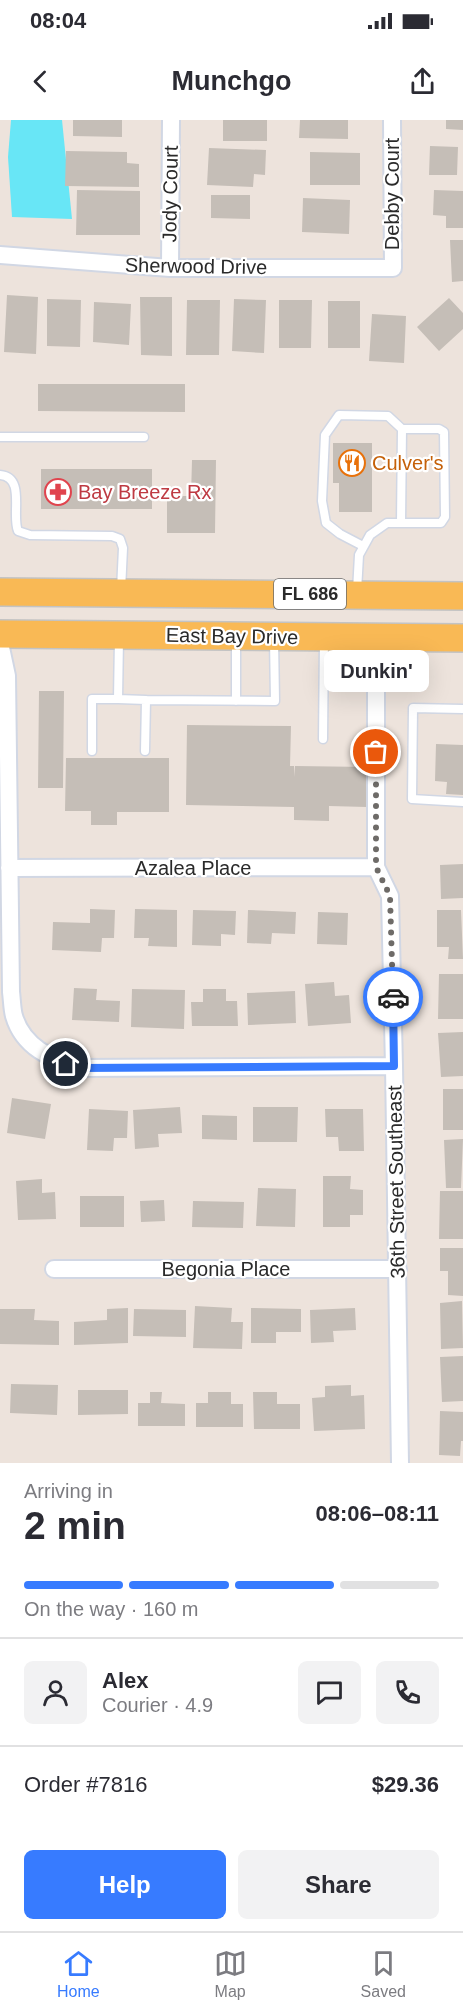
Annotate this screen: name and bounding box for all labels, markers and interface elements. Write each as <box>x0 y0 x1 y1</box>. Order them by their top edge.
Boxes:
text: 08:04 <box>30 8 86 33</box>
icon: back <box>24 65 57 98</box>
icon: share <box>406 65 439 98</box>
text: Munchgo <box>172 66 291 96</box>
street label: Debby Court <box>381 137 403 250</box>
street label: Jody Court <box>158 145 182 243</box>
street label: Sherwood Drive <box>125 254 267 278</box>
restaurant icon: Culver's <box>337 448 367 478</box>
place label: Culver's <box>372 452 444 474</box>
pharmacy icon: Bay Breeze Rx <box>43 477 73 507</box>
place label: Bay Breeze Rx <box>78 481 211 503</box>
road number: FL 686 <box>274 579 346 609</box>
street label: East Bay Drive <box>166 624 298 648</box>
callout: Dunkin' <box>324 650 428 692</box>
text: Dunkin' <box>340 660 413 682</box>
pin <box>350 726 401 777</box>
icon: bag <box>359 735 392 768</box>
street label: Azalea Place <box>135 857 251 879</box>
courier <box>363 967 423 1027</box>
icon: car <box>377 981 410 1014</box>
pin <box>40 1038 91 1089</box>
icon: home <box>49 1047 82 1080</box>
street label: 36th Street Southeast <box>383 1085 409 1279</box>
street label: Begonia Place <box>162 1258 290 1280</box>
text: Arriving in <box>24 1480 113 1502</box>
text: 08:06–08:11 <box>315 1501 439 1526</box>
text: 2 min <box>24 1504 126 1547</box>
text: On the way · 160 m <box>24 1598 199 1620</box>
button: person <box>24 1661 87 1724</box>
button: chat <box>298 1661 361 1724</box>
button: phone <box>376 1661 439 1724</box>
text: Alex <box>102 1668 148 1693</box>
text: Courier · 4.9 <box>102 1694 213 1716</box>
text: Order #7816 <box>24 1772 148 1797</box>
text: $29.36 <box>372 1772 439 1797</box>
button: Help <box>24 1850 226 1919</box>
button: Share <box>238 1850 439 1919</box>
tab: Home <box>57 1947 100 2001</box>
tab: Map <box>214 1947 247 2001</box>
tab: Saved <box>361 1947 406 2001</box>

